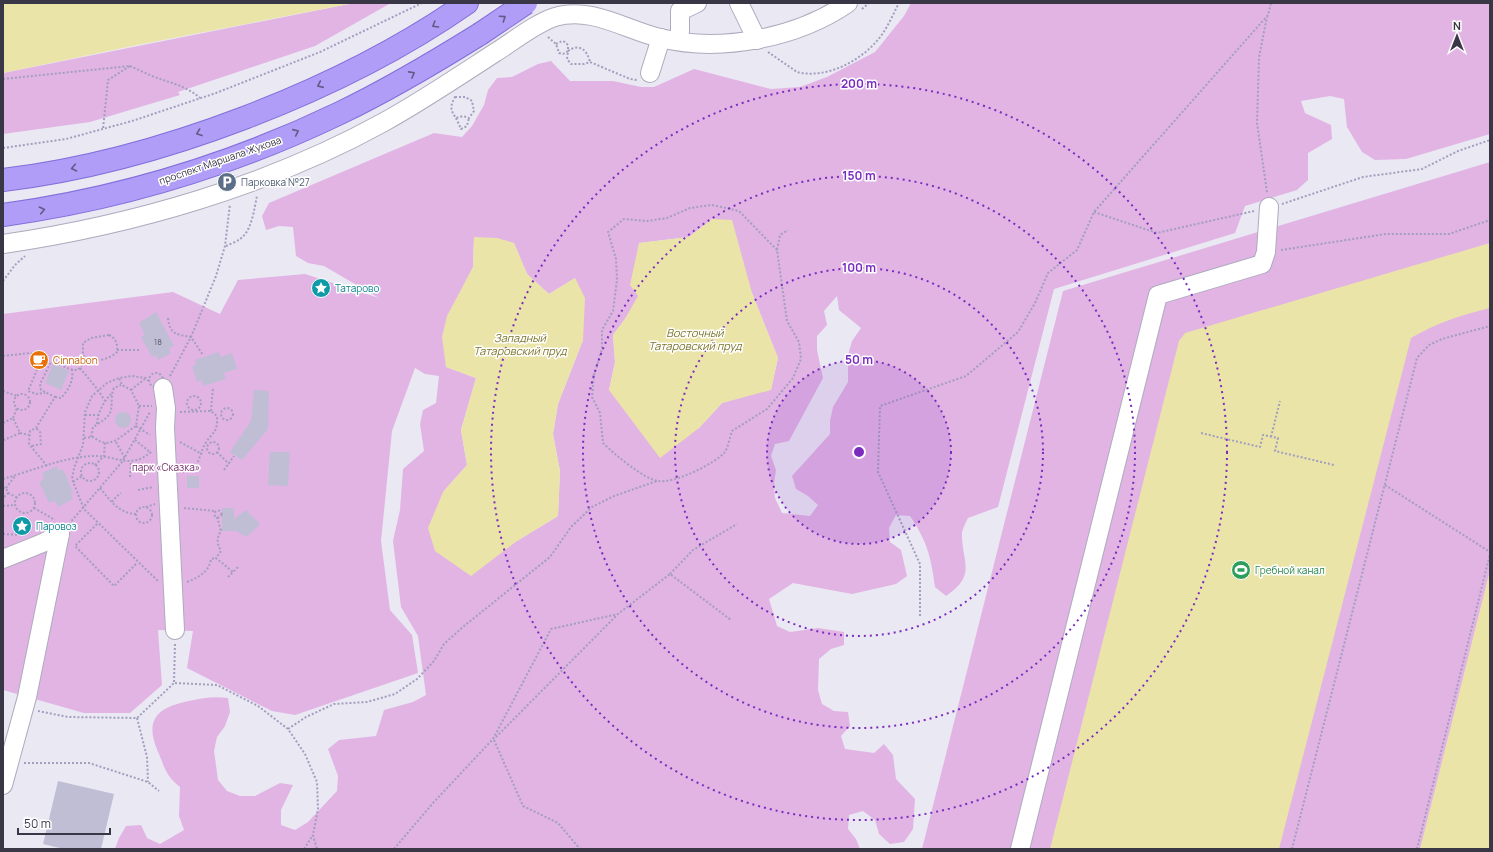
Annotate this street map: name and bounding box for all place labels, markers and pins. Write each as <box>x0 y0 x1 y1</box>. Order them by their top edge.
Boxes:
parking icon: Парковка №27 <box>216 171 238 193</box>
place label: Парковка №27 <box>241 175 310 189</box>
place icon: Татарово <box>310 277 332 299</box>
place label: Татарово <box>335 281 379 295</box>
cafe icon: Cinnabon <box>28 349 50 371</box>
place label: Cinnabon <box>53 353 98 367</box>
centre of rings <box>852 445 866 459</box>
place icon: Паровоз <box>11 515 33 537</box>
place label: Паровоз <box>36 519 77 533</box>
sports icon: Гребной канал <box>1230 559 1252 581</box>
place label: Гребной канал <box>1255 563 1325 577</box>

